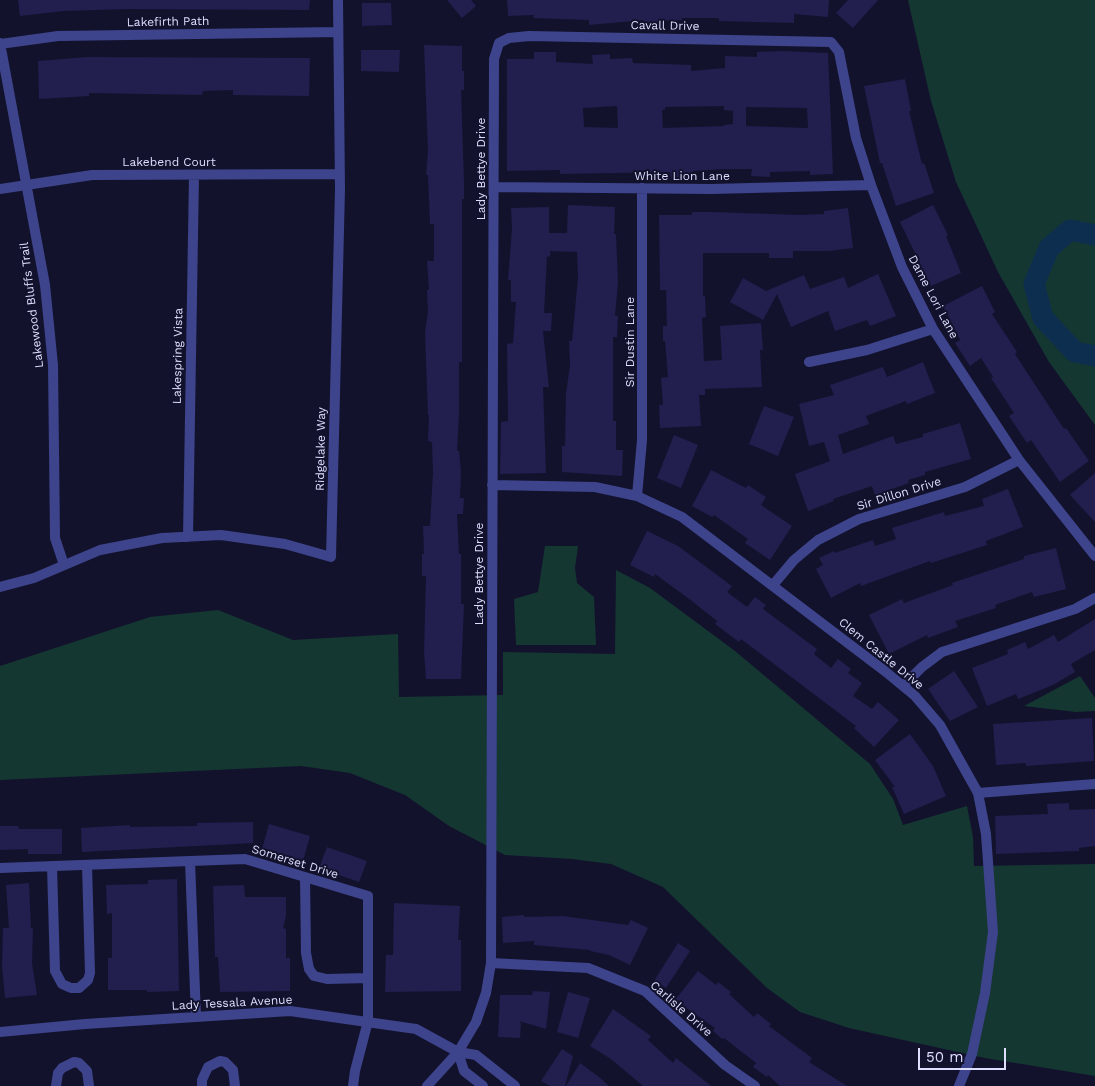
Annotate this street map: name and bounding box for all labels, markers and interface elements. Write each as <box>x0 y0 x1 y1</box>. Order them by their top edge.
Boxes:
street label: Lakefirth Path <box>127 14 209 30</box>
street label: Cavall Drive <box>630 18 700 34</box>
street label: Lady Bettye Drive <box>474 118 488 220</box>
street label: Lakebend Court <box>122 155 216 169</box>
street label: White Lion Lane <box>634 169 730 183</box>
street label: Lakewood Bluffs Trail <box>17 241 47 369</box>
street label: Dame Lori Lane <box>905 253 961 341</box>
street label: Sir Dustin Lane <box>623 297 637 387</box>
street label: Lakespring Vista <box>170 308 186 404</box>
street label: Ridgelake Way <box>313 407 329 491</box>
street label: Sir Dillon Drive <box>855 474 943 514</box>
street label: Lady Bettye Drive <box>472 523 486 625</box>
street label: Clem Castle Drive <box>836 615 926 693</box>
street label: Somerset Drive <box>250 842 340 882</box>
street label: Carlisle Drive <box>647 978 715 1040</box>
street label: Lady Tessala Avenue <box>171 993 293 1013</box>
scale bar <box>920 1038 1008 1070</box>
text: 50 m <box>926 1048 963 1066</box>

